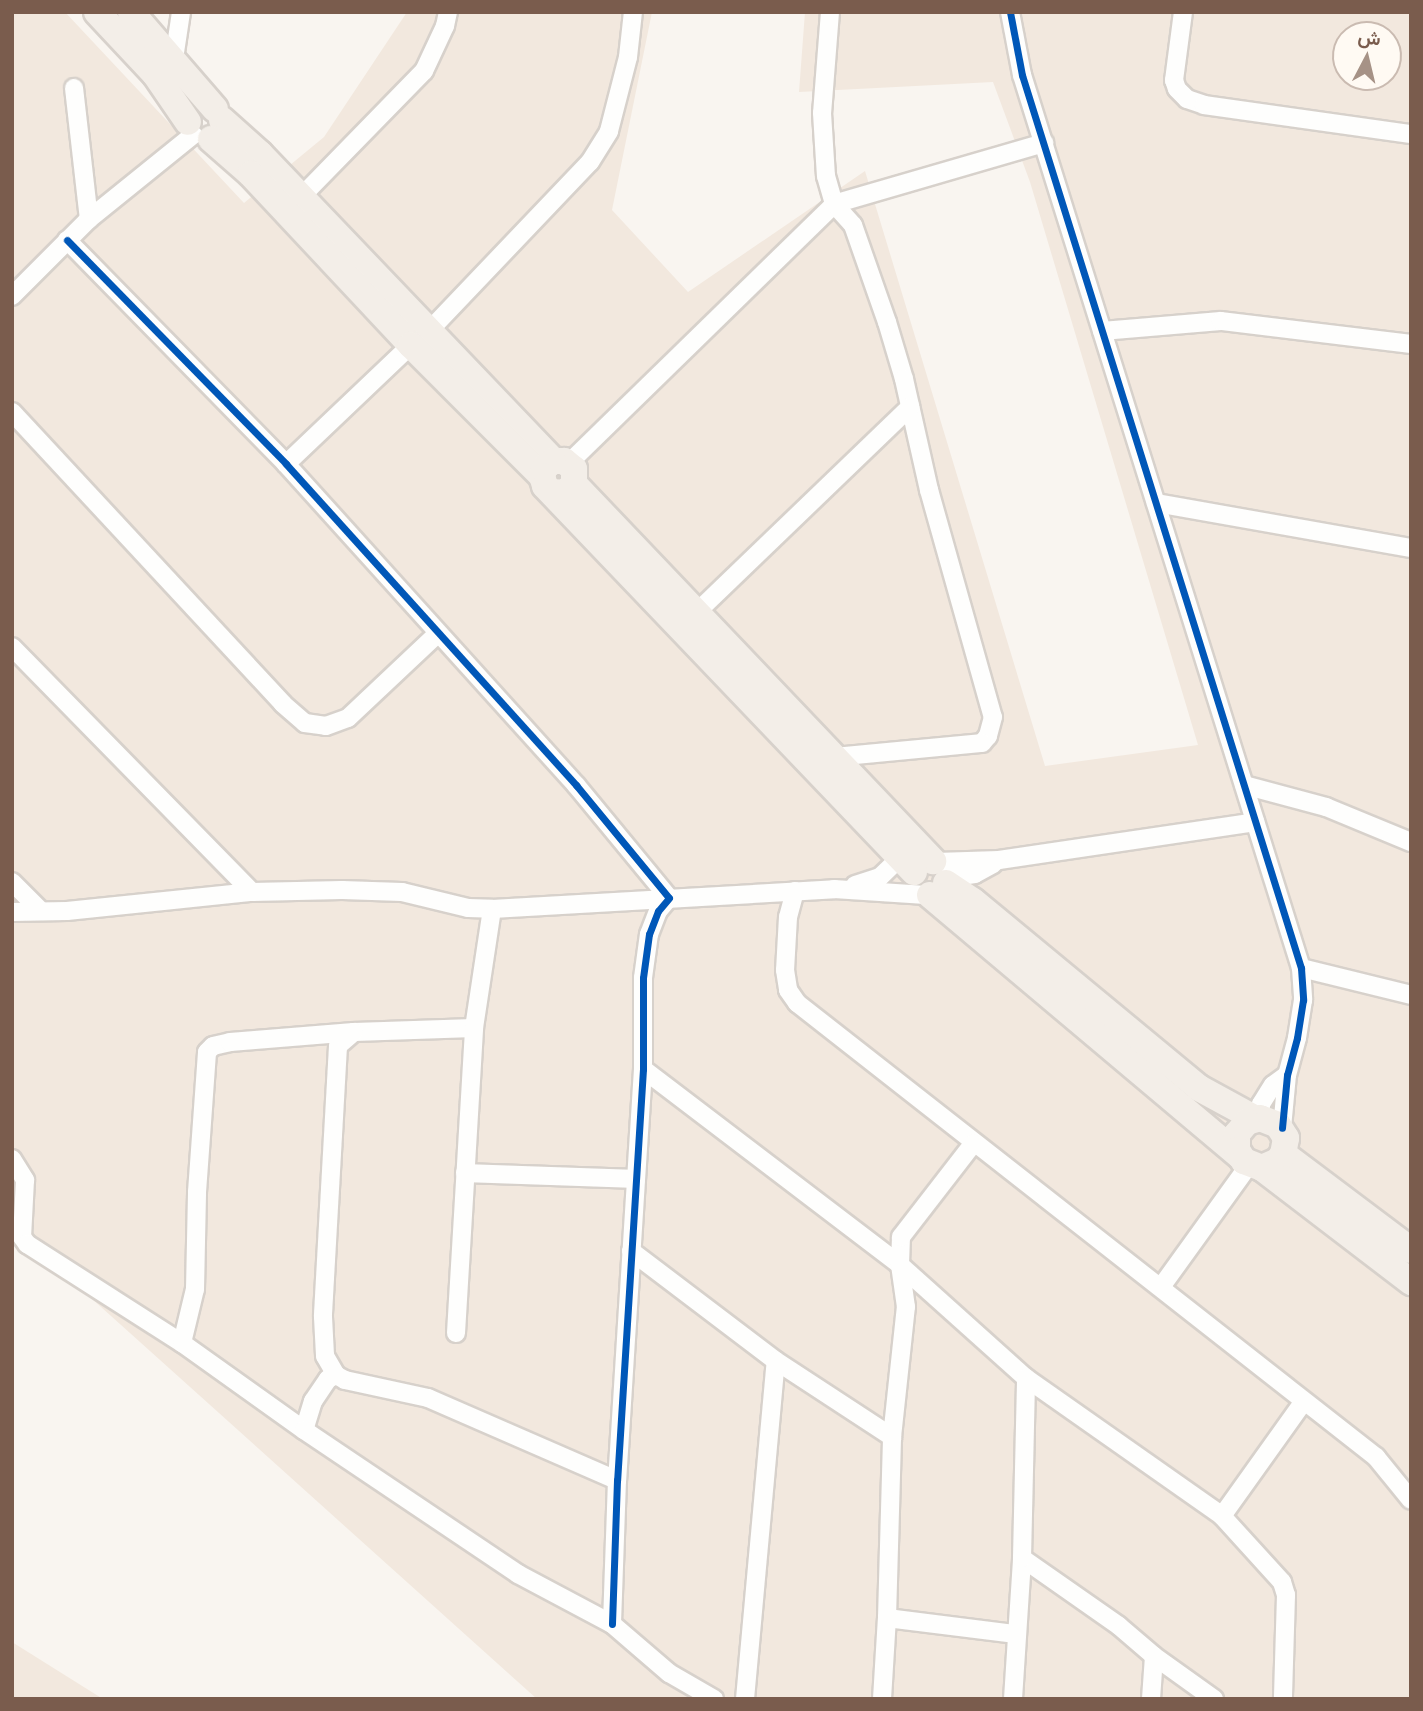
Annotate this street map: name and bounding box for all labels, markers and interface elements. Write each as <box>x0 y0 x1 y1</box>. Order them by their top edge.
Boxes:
north arrow <box>1332 21 1402 91</box>
text: ش <box>1357 25 1382 49</box>

